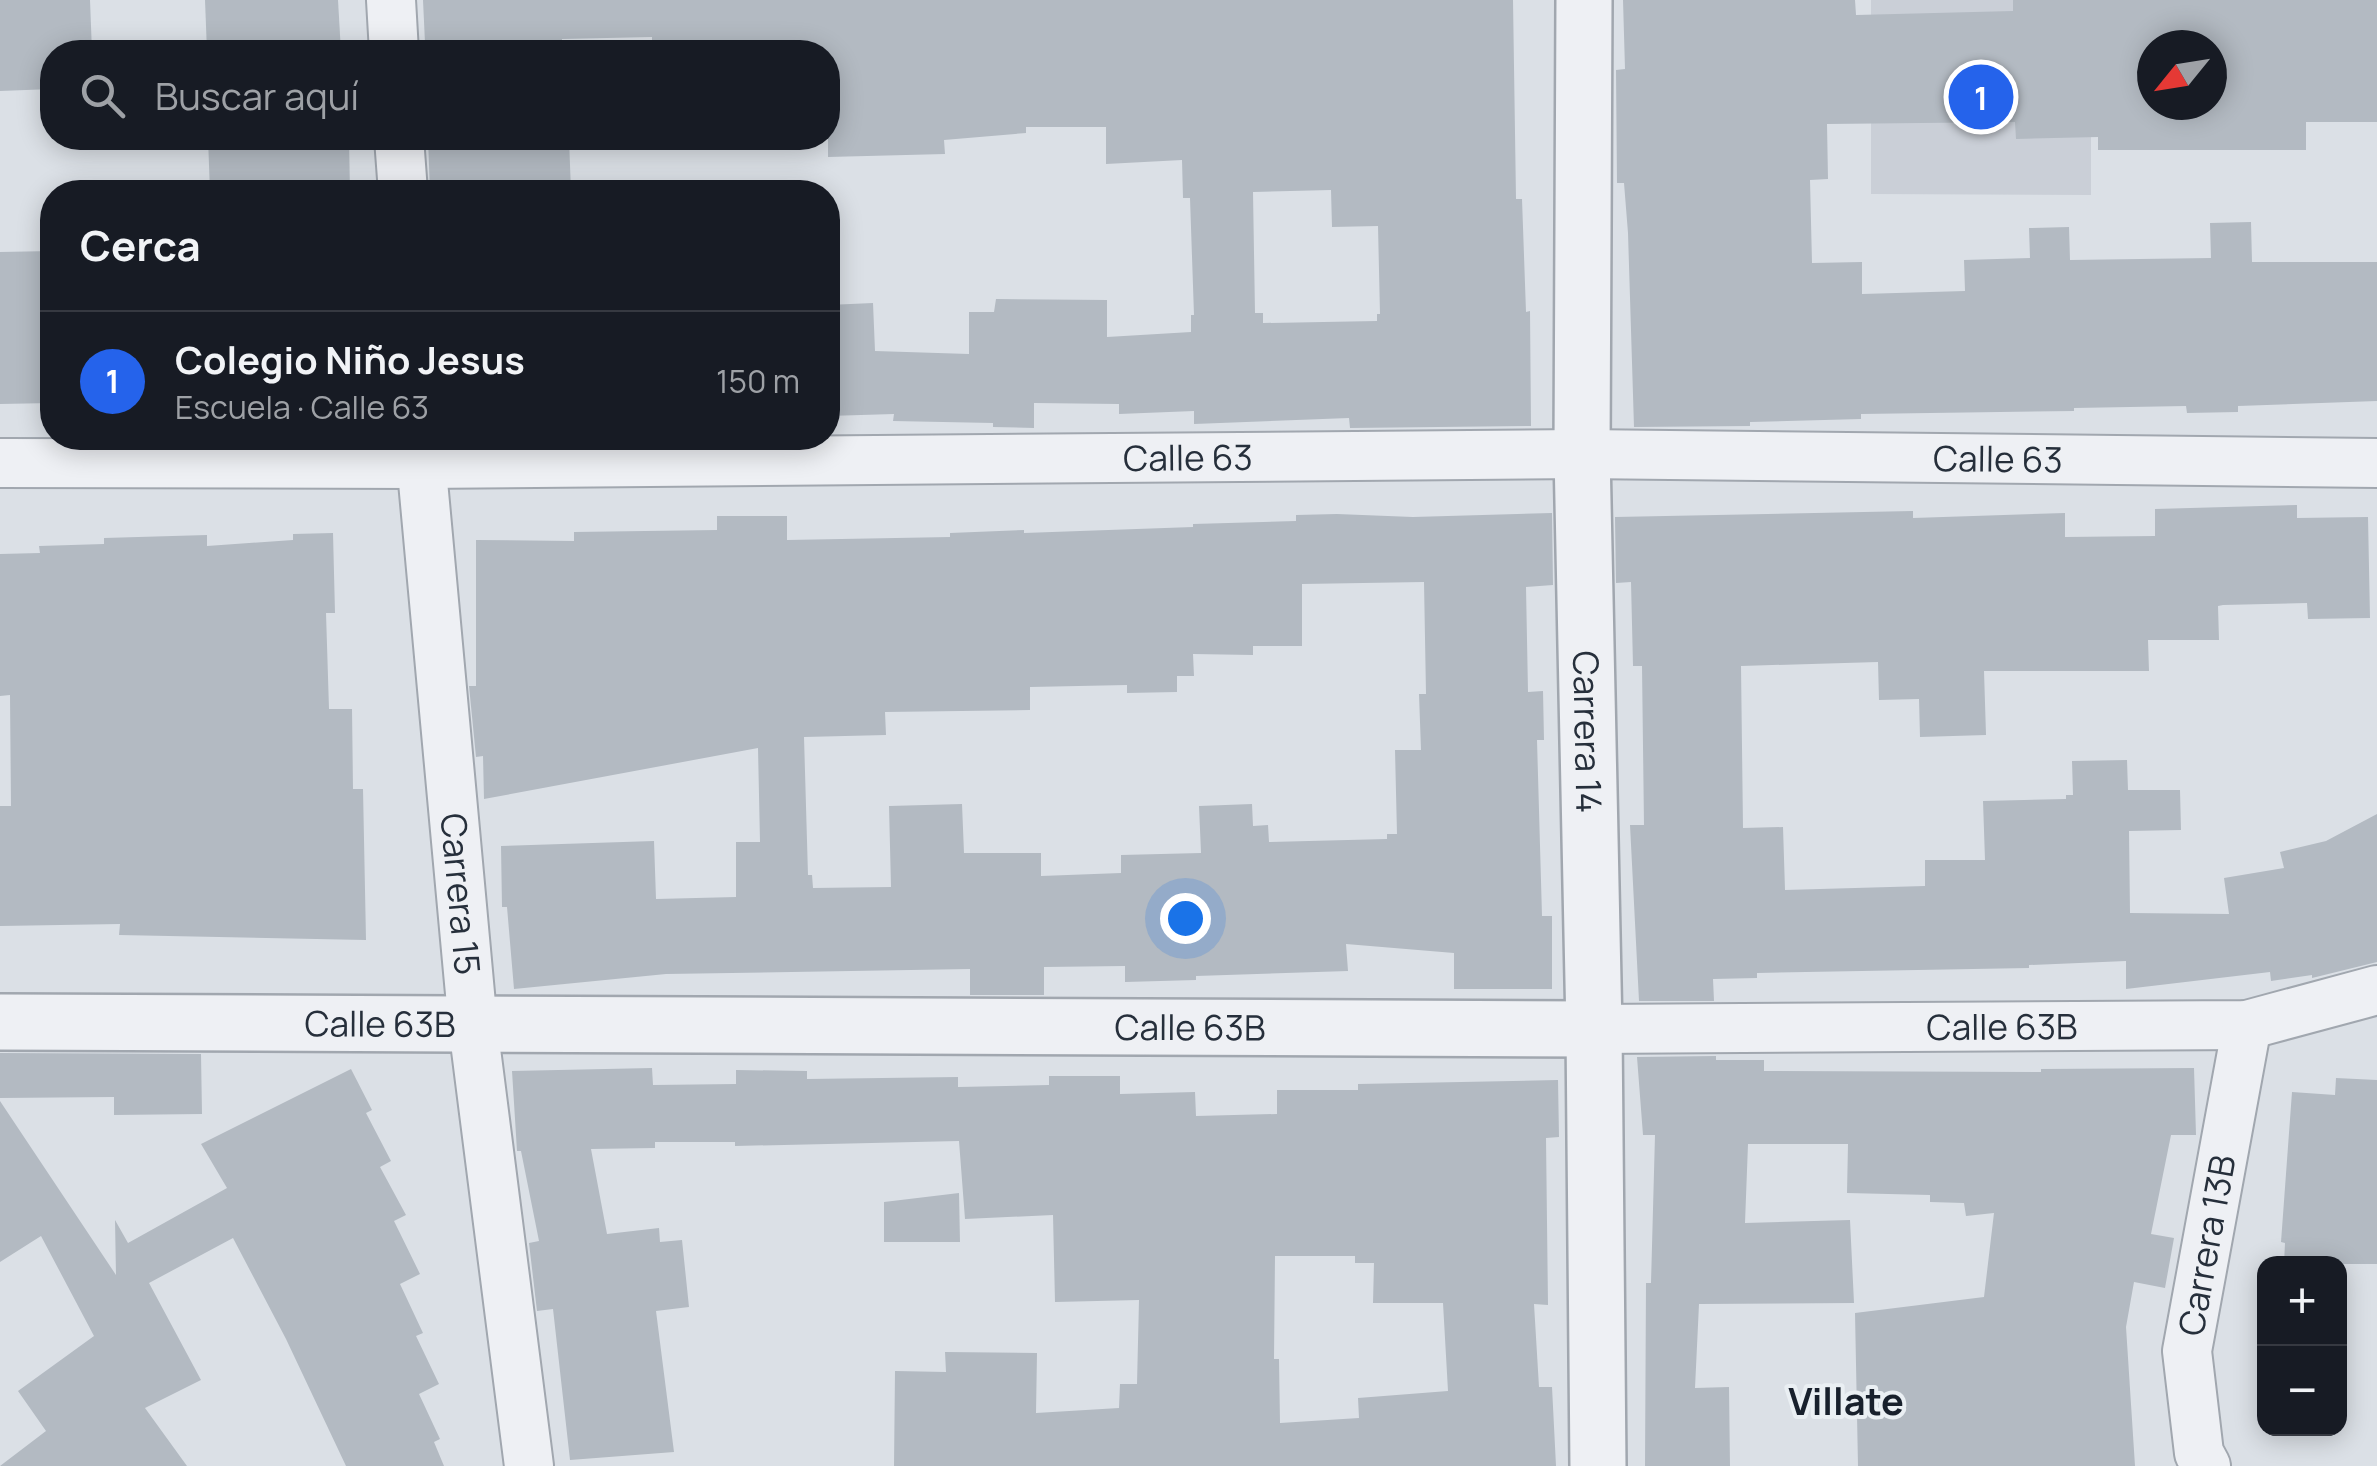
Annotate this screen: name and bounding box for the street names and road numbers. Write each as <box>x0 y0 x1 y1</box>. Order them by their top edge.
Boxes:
street label: Calle 63 <box>1123 433 1253 482</box>
street label: Calle 63 <box>1933 434 2063 483</box>
street label: Carrera 14 <box>1562 650 1613 814</box>
street label: Carrera 15 <box>430 811 492 977</box>
street label: Calle 63B <box>304 999 456 1048</box>
street label: Calle 63B <box>1926 1002 2078 1051</box>
street label: Calle 63B <box>1114 1003 1266 1052</box>
street label: Carrera 13B <box>2166 1151 2247 1339</box>

